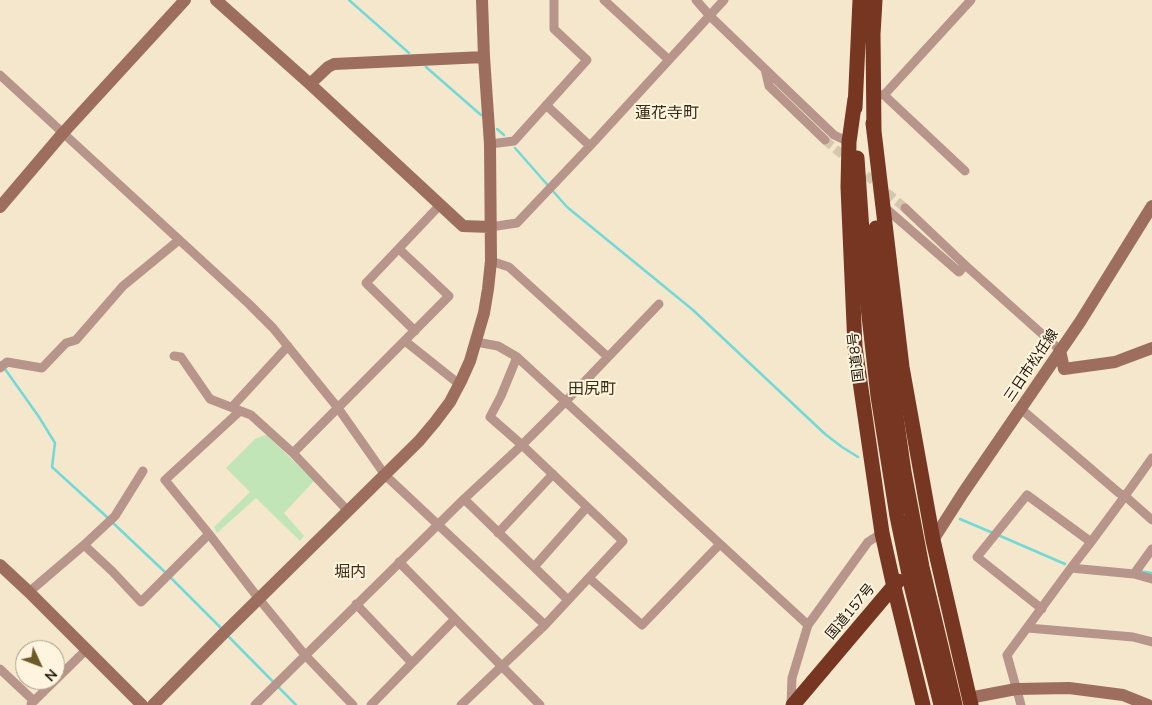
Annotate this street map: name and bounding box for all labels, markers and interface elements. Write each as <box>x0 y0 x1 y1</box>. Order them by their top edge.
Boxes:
district label: 蓮花寺町 <box>635 104 699 124</box>
street label: 三日市松任線 <box>1002 326 1062 406</box>
street label: 国道8号 <box>846 331 868 383</box>
district label: 田尻町 <box>568 380 616 400</box>
district label: 堀内 <box>334 563 366 583</box>
street label: 国道157号 <box>823 581 879 643</box>
north arrow <box>15 640 65 690</box>
text: N <box>40 665 61 685</box>

